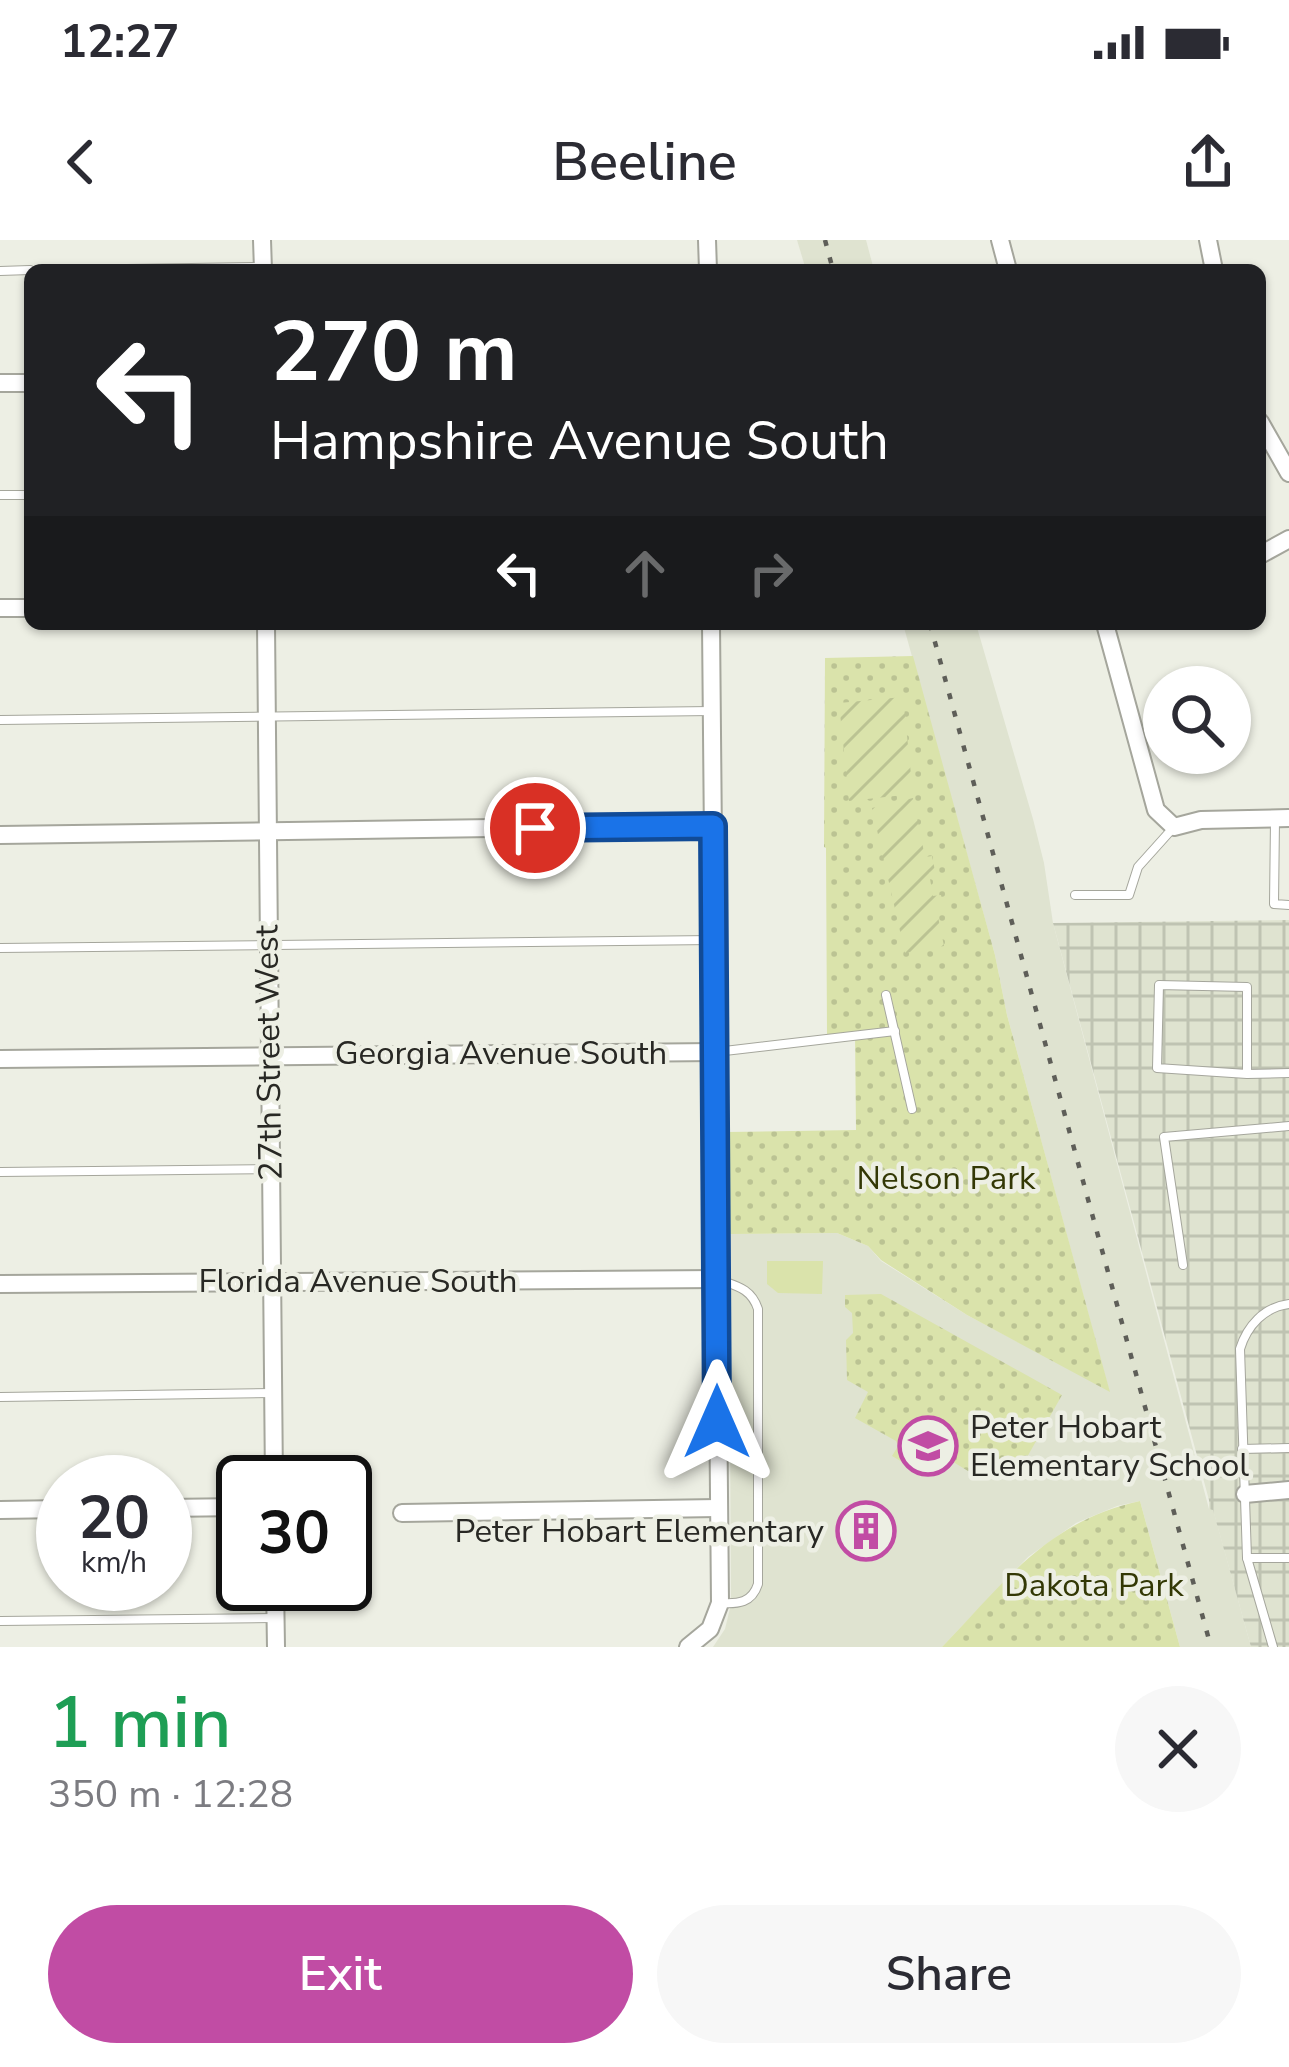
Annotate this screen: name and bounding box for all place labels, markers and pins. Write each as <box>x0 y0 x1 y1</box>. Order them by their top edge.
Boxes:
pin <box>484 777 586 879</box>
place label: Peter Hobart Elementary School <box>970 1405 1249 1488</box>
school or university icon: Peter Hobart Elementary School <box>897 1415 959 1477</box>
building icon: Peter Hobart Elementary <box>835 1500 897 1562</box>
place label: Peter Hobart Elementary <box>454 1509 824 1554</box>

